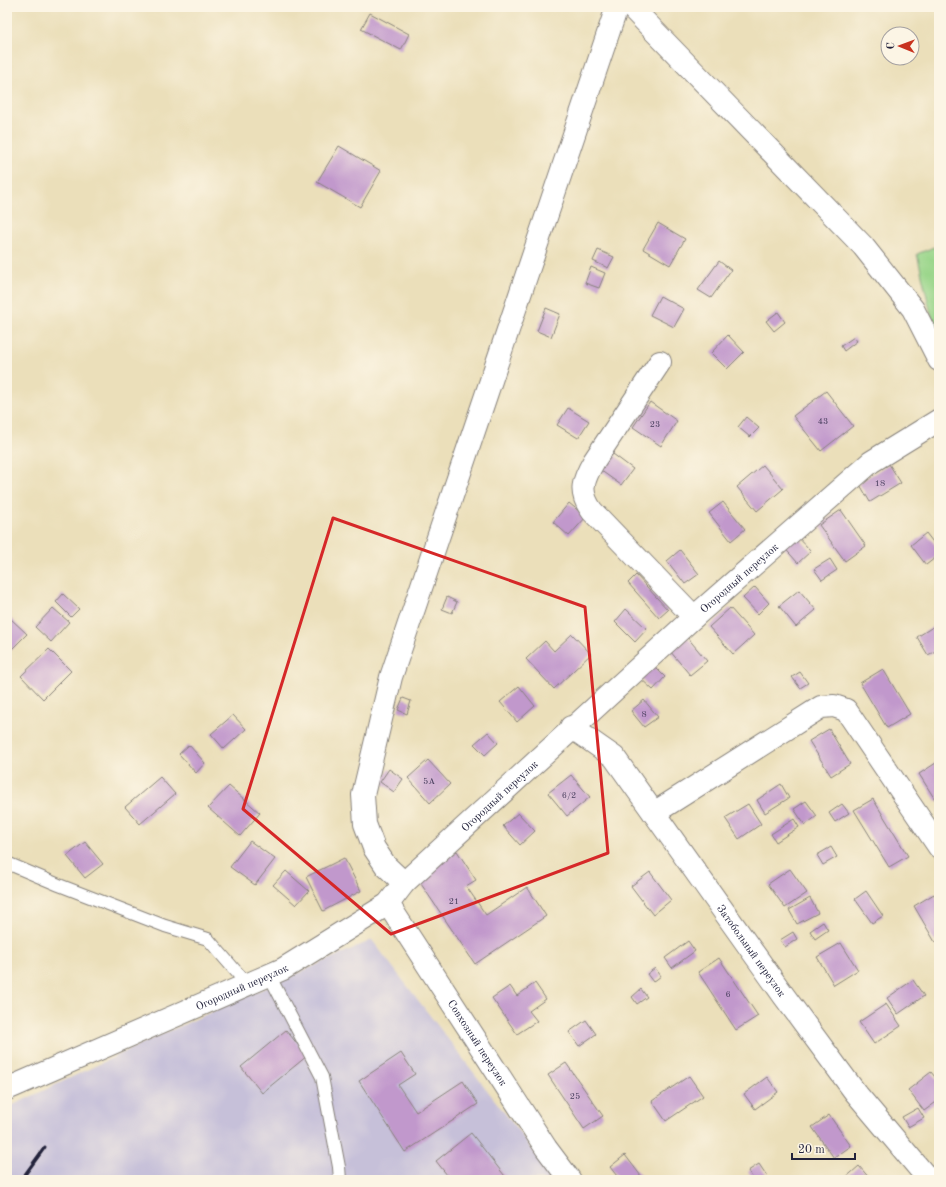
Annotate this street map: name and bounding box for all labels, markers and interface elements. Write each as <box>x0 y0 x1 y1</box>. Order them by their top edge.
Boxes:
north arrow <box>880 26 920 66</box>
text: С <box>886 42 897 50</box>
house number: 43 <box>818 417 828 426</box>
house number: 23 <box>650 420 660 429</box>
house number: 18 <box>875 479 885 488</box>
street label: Огородный переулок <box>699 542 781 616</box>
house number: 8 <box>641 710 647 719</box>
street label: Огородный переулок <box>460 759 541 835</box>
house number: 5А <box>423 777 435 786</box>
house number: 6/2 <box>562 791 576 800</box>
house number: 21 <box>449 897 459 906</box>
street label: Затобольный переулок <box>714 903 787 1000</box>
street label: Огородный переулок <box>195 963 291 1013</box>
house number: 6 <box>725 990 731 999</box>
street label: Совхозный переулок <box>445 998 508 1089</box>
house number: 25 <box>570 1092 580 1101</box>
scale bar <box>792 1135 855 1161</box>
text: 20 m <box>798 1144 825 1156</box>

